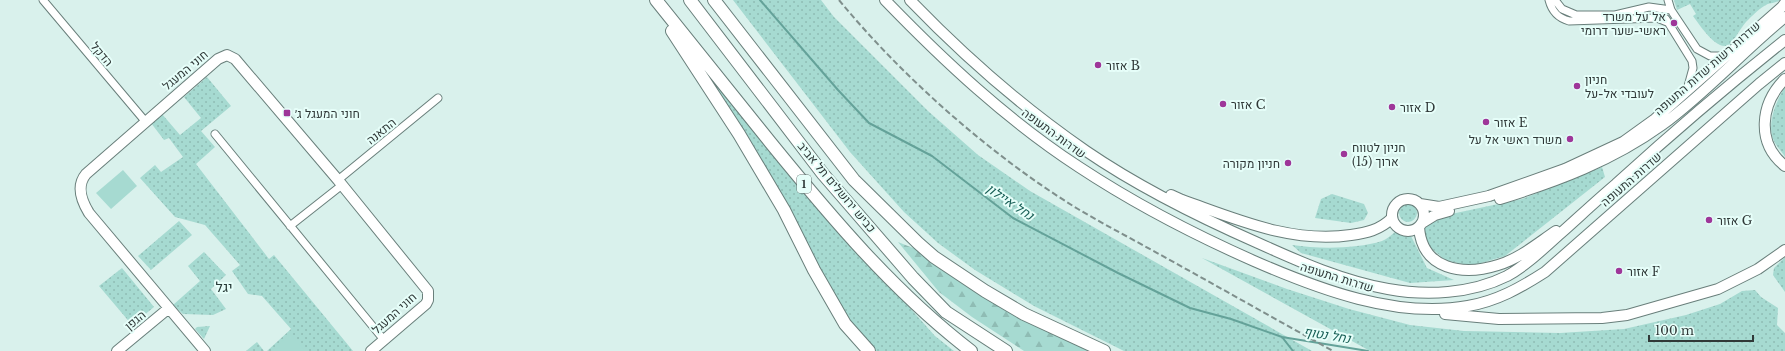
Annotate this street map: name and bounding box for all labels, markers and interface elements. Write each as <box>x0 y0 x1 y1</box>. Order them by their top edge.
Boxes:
place label: אל על משרד ראשי-שער דרומי <box>1581 9 1666 38</box>
street label: שדרות רשות שדות התעופה <box>1651 18 1763 118</box>
marker: אל על משרד ראשי-שער דרומי <box>1669 18 1679 28</box>
street label: הדקל <box>88 39 116 69</box>
street label: חוני המעגל <box>159 47 211 93</box>
place label: אזור B <box>1106 58 1140 73</box>
marker: אזור B <box>1093 60 1103 70</box>
place label: חניון לעובדי אל-על <box>1585 72 1654 101</box>
marker: חניון לעובדי אל-על <box>1572 81 1582 91</box>
place label: אזור C <box>1231 97 1265 112</box>
marker: אזור C <box>1218 99 1228 109</box>
place label: אזור D <box>1400 100 1435 115</box>
marker: אזור D <box>1387 102 1397 112</box>
street label: שדרות התעופה <box>1019 105 1089 161</box>
place label: חוני המעגל ג׳ <box>295 106 360 121</box>
marker: חוני המעגל ג׳ <box>282 108 292 118</box>
street label: התאנה <box>363 115 399 147</box>
place label: אזור E <box>1494 115 1528 130</box>
marker: אזור E <box>1481 117 1491 127</box>
place label: משרד ראשי אל על <box>1469 132 1562 147</box>
marker: משרד ראשי אל על <box>1565 134 1575 144</box>
street label: כביש ירושלים תל אביב <box>795 139 879 235</box>
place label: חניון לטווח ארוך (15) <box>1352 140 1406 169</box>
street label: שדרות התעופה <box>1597 148 1665 210</box>
marker: חניון לטווח ארוך (15) <box>1339 149 1349 159</box>
place label: חניון מקורה <box>1223 156 1280 171</box>
marker: חניון מקורה <box>1283 158 1293 168</box>
road number: 1 <box>797 175 811 193</box>
water label: נחל איילון <box>983 180 1038 225</box>
place label: אזור G <box>1717 213 1753 228</box>
marker: אזור G <box>1704 215 1714 225</box>
street label: שדרות התעופה <box>1299 259 1375 295</box>
place label: אזור F <box>1627 264 1660 279</box>
marker: אזור F <box>1614 266 1624 276</box>
district label: יגל <box>216 278 232 296</box>
street label: חוני המעגל <box>369 289 419 337</box>
street label: הגפן <box>121 307 149 333</box>
scale bar <box>1649 317 1753 343</box>
water label: נחל נטוף <box>1302 323 1353 347</box>
text: 100 m <box>1655 323 1694 338</box>

